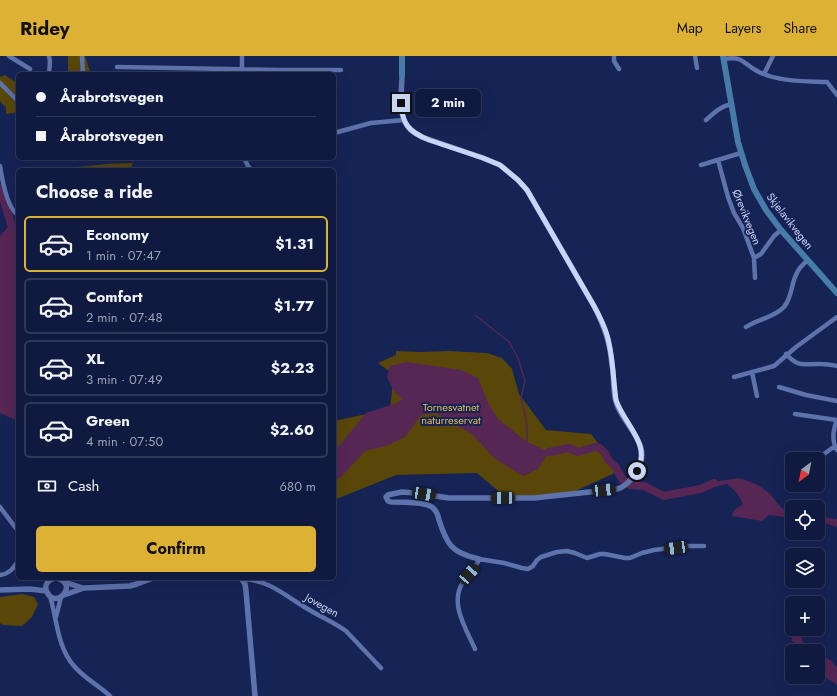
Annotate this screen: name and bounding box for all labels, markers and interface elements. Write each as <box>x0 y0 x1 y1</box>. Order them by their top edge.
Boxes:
text: Ridey <box>20 15 70 42</box>
text: Map <box>677 18 703 38</box>
text: Layers <box>725 18 761 38</box>
text: Share <box>783 18 817 38</box>
text: Årabrotsvegen <box>60 86 164 108</box>
callout: 2 min <box>415 89 481 117</box>
text: 2 min <box>431 93 465 112</box>
route end <box>392 94 410 112</box>
text: Årabrotsvegen <box>60 125 164 147</box>
text: Choose a ride <box>36 179 153 205</box>
street label: Ørevikvegen <box>729 187 765 247</box>
street label: Skjelavikvegen <box>763 189 817 253</box>
text: Economy <box>86 224 149 246</box>
icon: car <box>38 226 74 262</box>
text: $1.31 <box>275 233 314 255</box>
text: 1 min · 07:47 <box>86 246 161 265</box>
text: Comfort <box>86 286 143 308</box>
icon: car <box>38 288 74 324</box>
text: $1.77 <box>274 295 314 317</box>
text: 2 min · 07:48 <box>86 308 163 327</box>
text: XL <box>86 348 104 370</box>
icon: car <box>38 350 74 386</box>
text: $2.23 <box>271 357 314 379</box>
text: 3 min · 07:49 <box>86 370 163 389</box>
park label: Tornesvatnet naturreservat <box>421 399 481 428</box>
text: Green <box>86 410 130 432</box>
icon: car <box>38 412 74 448</box>
text: $2.60 <box>270 419 314 441</box>
text: 4 min · 07:50 <box>86 432 163 451</box>
north arrow <box>785 452 825 492</box>
map controls <box>785 452 825 684</box>
route start <box>628 462 646 480</box>
icon: cash <box>36 475 58 497</box>
text: Cash <box>68 475 99 497</box>
text: 680 m <box>280 477 316 496</box>
car <box>592 483 616 497</box>
car <box>411 486 437 502</box>
car <box>491 492 515 504</box>
button: locate <box>785 500 825 540</box>
button: Confirm <box>36 526 316 572</box>
car <box>663 540 689 556</box>
button: layers <box>785 548 825 588</box>
car <box>457 561 481 587</box>
street label: Jovegen <box>300 588 342 621</box>
button: + <box>785 596 825 636</box>
button: − <box>785 644 825 684</box>

